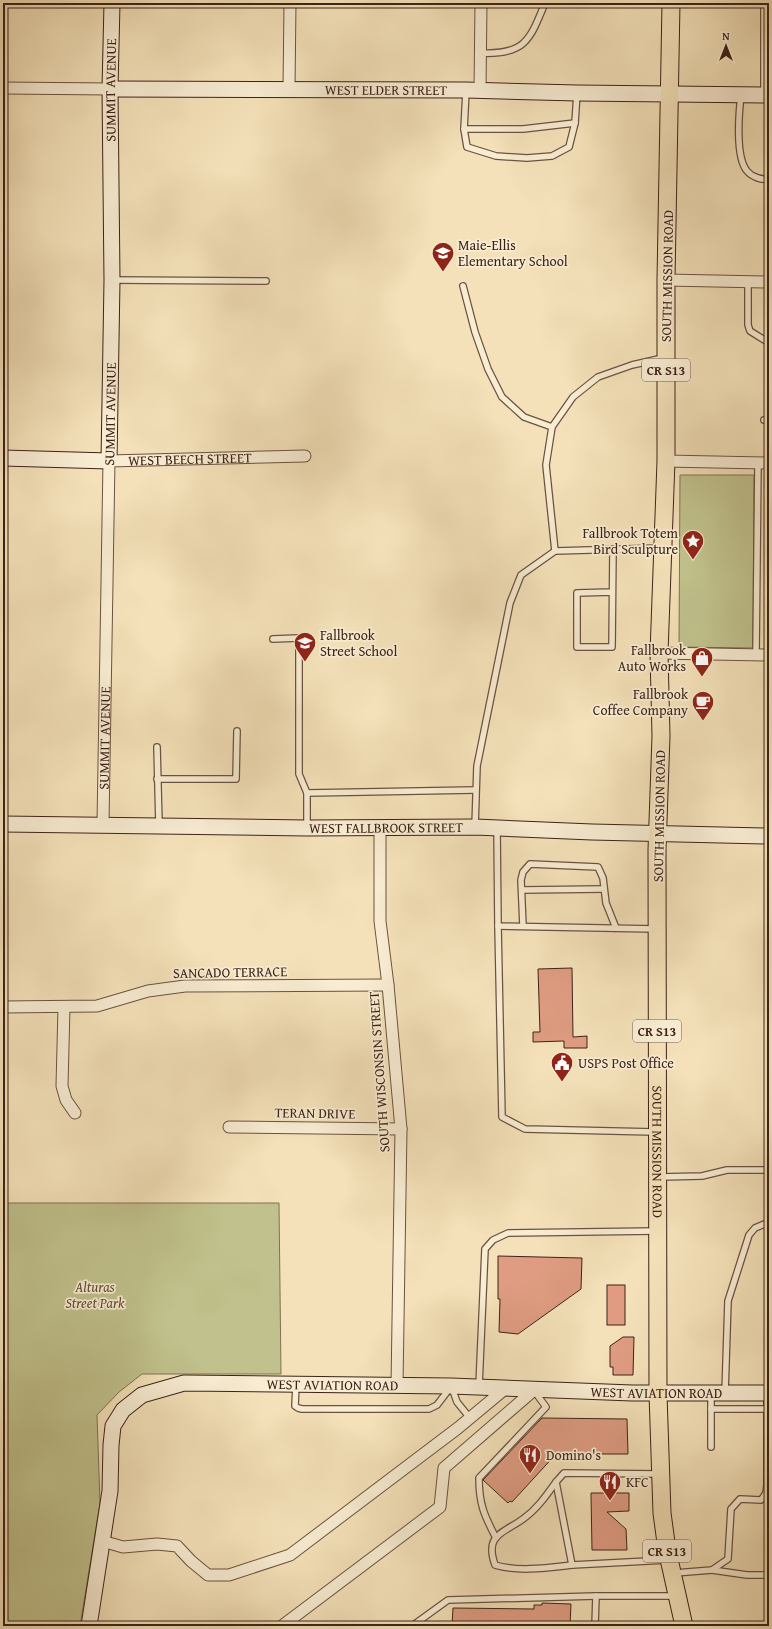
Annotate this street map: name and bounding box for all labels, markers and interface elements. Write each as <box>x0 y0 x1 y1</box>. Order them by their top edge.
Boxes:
north arrow <box>706 26 746 66</box>
text: N <box>722 28 730 44</box>
street label: SUMMIT AVENUE <box>100 38 121 142</box>
street label: WEST ELDER STREET <box>325 80 447 100</box>
street label: SOUTH MISSION ROAD <box>656 210 678 342</box>
place label: Maie-Ellis Elementary School <box>458 235 568 271</box>
school or university icon: Maie-Ellis Elementary School <box>430 240 456 273</box>
road number: CR S13 <box>642 359 690 381</box>
street label: SUMMIT AVENUE <box>99 362 121 466</box>
street label: WEST BEECH STREET <box>128 447 252 471</box>
place label: Fallbrook Totem Bird Sculpture <box>583 523 679 559</box>
place icon: Fallbrook Totem Bird Sculpture <box>680 528 706 561</box>
place label: Fallbrook Street School <box>320 625 397 661</box>
school or university icon: Fallbrook Street School <box>292 630 318 663</box>
place label: Fallbrook Auto Works <box>618 640 687 676</box>
shop icon: Fallbrook Auto Works <box>689 645 715 678</box>
place label: Fallbrook Coffee Company <box>593 684 689 720</box>
street label: SUMMIT AVENUE <box>94 686 115 790</box>
cafe icon: Fallbrook Coffee Company <box>690 689 716 722</box>
street label: SOUTH MISSION ROAD <box>648 750 670 882</box>
street label: WEST FALLBROOK STREET <box>309 817 463 838</box>
street label: SANCADO TERRACE <box>173 961 287 983</box>
street label: SOUTH WISCONSIN STREET <box>363 991 395 1153</box>
road number: CR S13 <box>633 1020 681 1042</box>
public building icon: USPS Post Office <box>549 1050 575 1083</box>
place label: USPS Post Office <box>578 1053 674 1073</box>
street label: SOUTH MISSION ROAD <box>647 1085 668 1218</box>
street label: TERAN DRIVE <box>274 1102 356 1124</box>
park label: Alturas Street Park <box>65 1277 125 1313</box>
street label: WEST AVIATION ROAD <box>267 1374 398 1395</box>
street label: WEST AVIATION ROAD <box>590 1381 722 1403</box>
restaurant icon: Domino's <box>517 1442 543 1475</box>
place label: Domino's <box>546 1445 601 1465</box>
restaurant icon: KFC <box>597 1469 623 1502</box>
place label: KFC <box>626 1472 649 1492</box>
road number: CR S13 <box>643 1540 691 1562</box>

